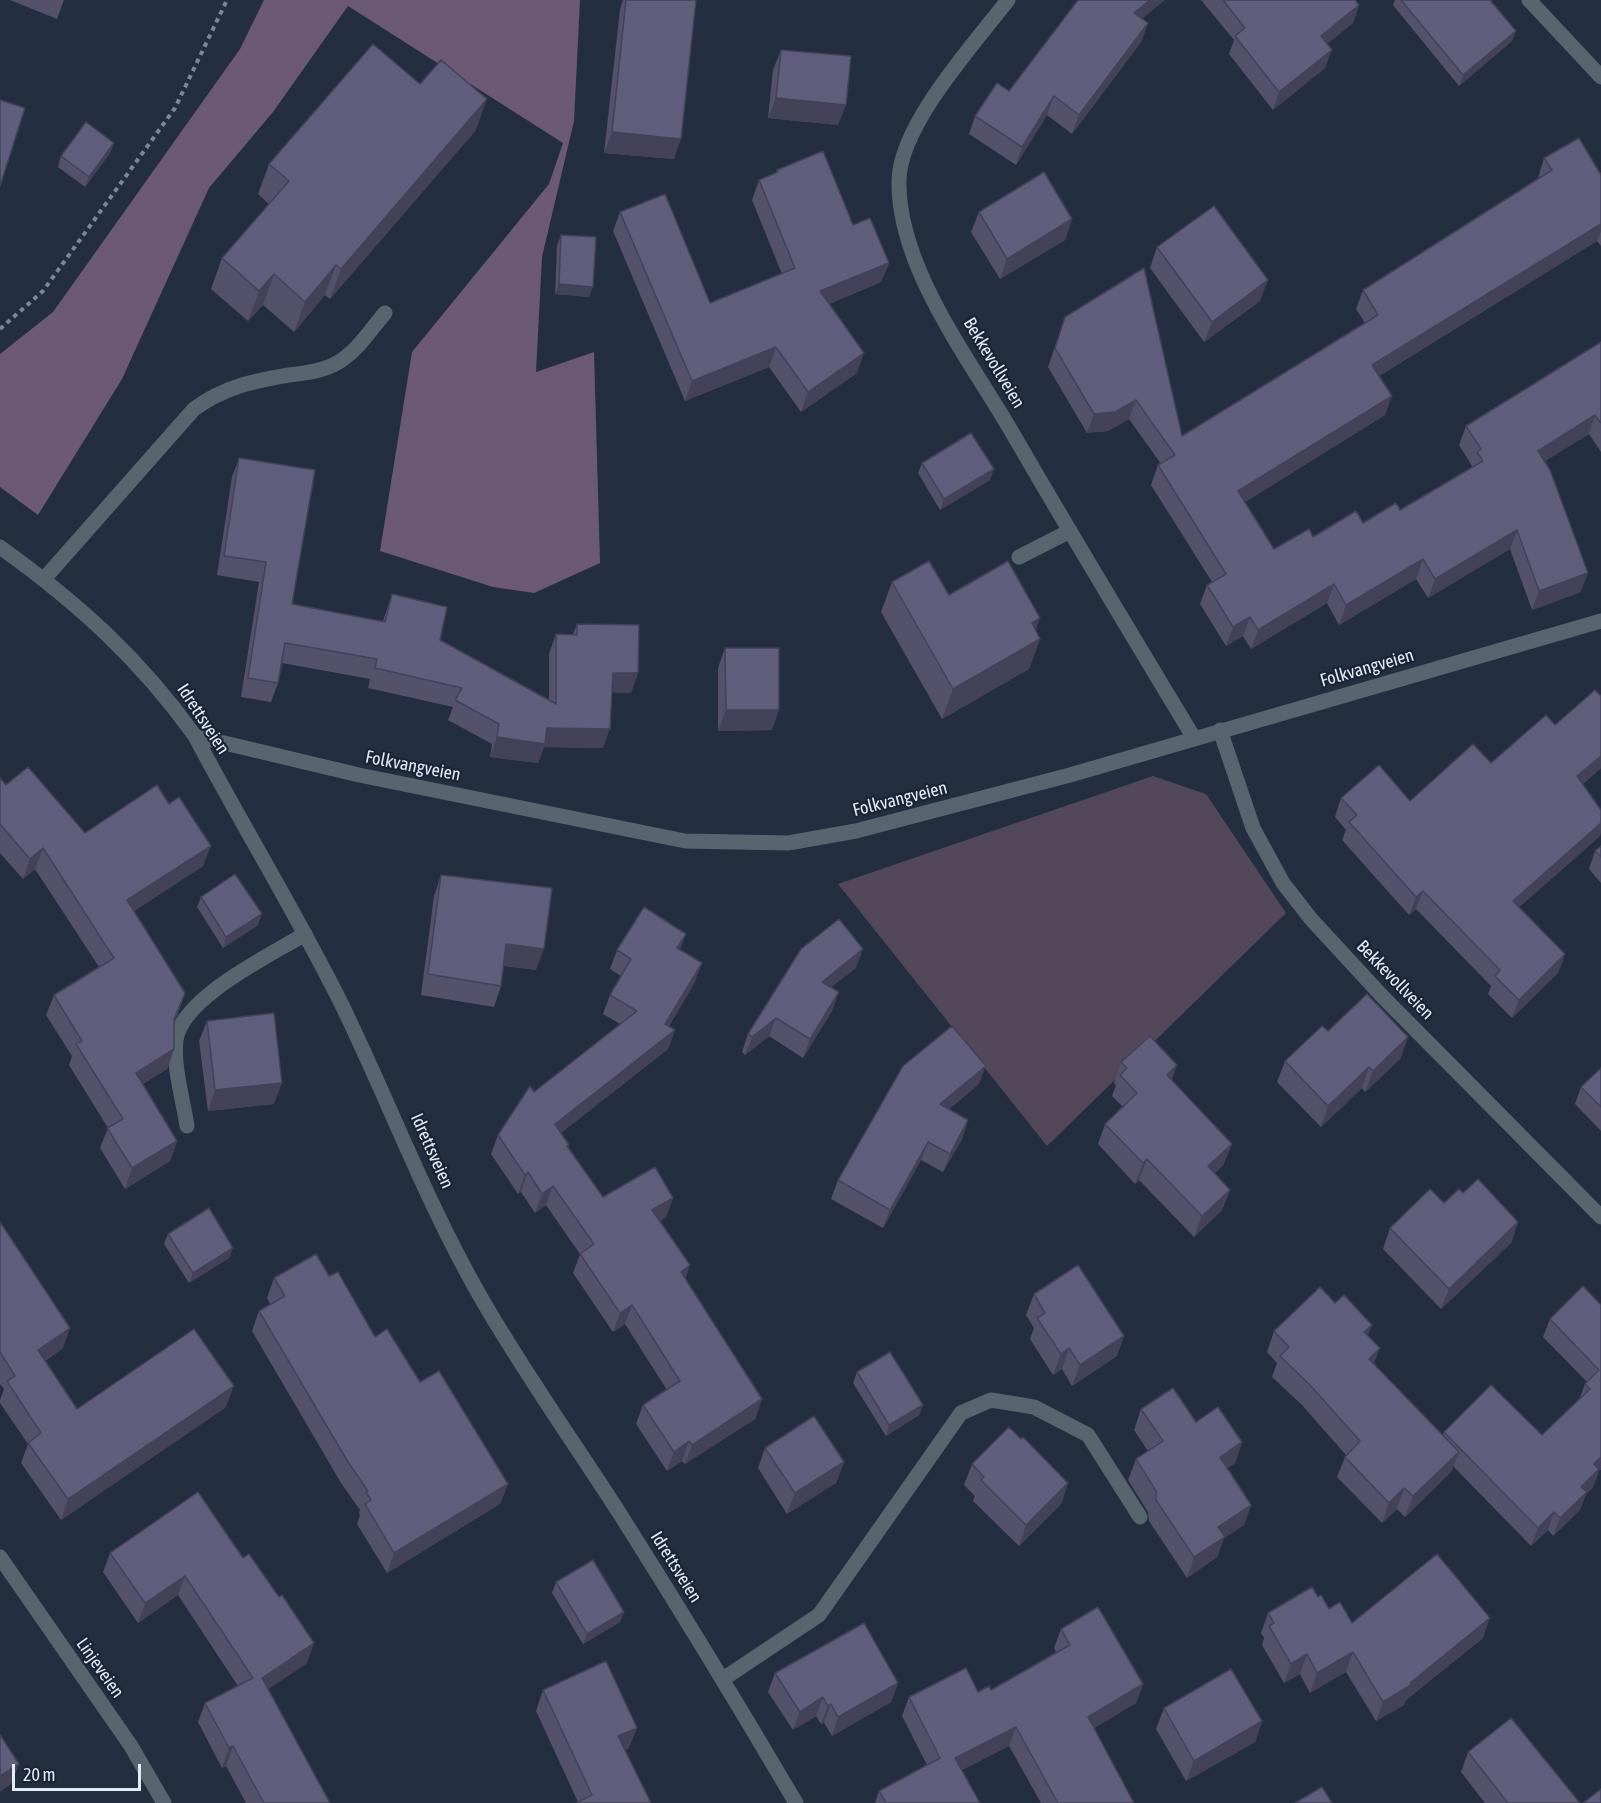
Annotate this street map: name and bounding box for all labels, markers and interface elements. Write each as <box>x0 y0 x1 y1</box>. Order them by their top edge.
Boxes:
street label: Bekkevollveien <box>959 314 1029 412</box>
street label: Folkvangveien <box>1318 644 1416 692</box>
street label: Idrettsveien <box>172 680 234 758</box>
street label: Folkvangveien <box>364 746 462 786</box>
street label: Folkvangveien <box>851 777 949 821</box>
street label: Bekkevollveien <box>1352 936 1438 1024</box>
street label: Idrettsveien <box>406 1110 458 1192</box>
street label: Idrettsveien <box>646 1527 706 1607</box>
street label: Linjeveien <box>72 1634 128 1702</box>
scale bar <box>15 1752 144 1790</box>
text: 20 m <box>23 1764 55 1785</box>

